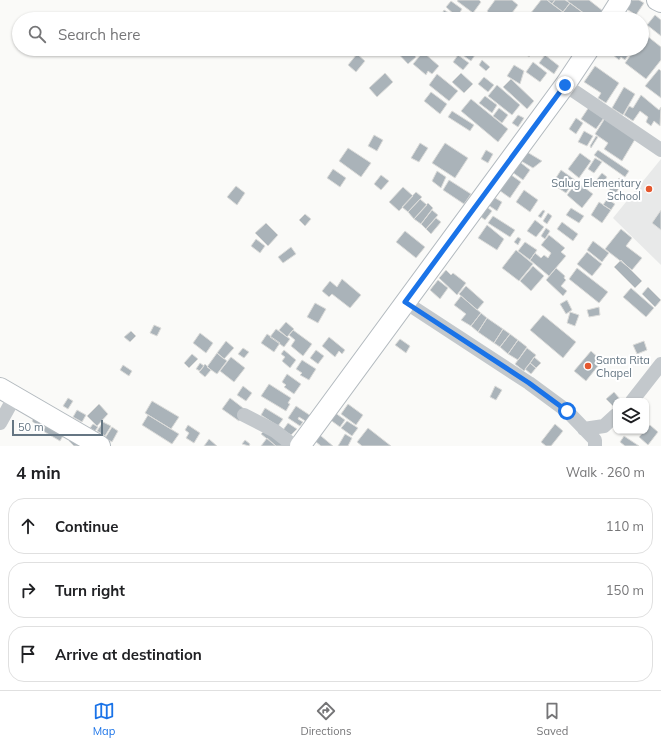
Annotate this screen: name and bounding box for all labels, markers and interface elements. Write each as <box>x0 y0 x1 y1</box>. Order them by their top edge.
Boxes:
search box <box>12 12 649 56</box>
icon: search <box>26 23 48 45</box>
text: Search here <box>58 25 140 44</box>
route end <box>556 76 574 94</box>
place label: Salug Elementary School <box>551 176 641 203</box>
marker: Salug Elementary School <box>644 184 654 194</box>
place label: Santa Rita Chapel <box>596 353 650 380</box>
marker: Santa Rita Chapel <box>583 361 593 371</box>
map controls <box>613 398 649 434</box>
button: layers <box>613 398 649 434</box>
route start <box>558 402 576 420</box>
scale bar <box>12 418 103 437</box>
text: 50 m <box>18 420 44 434</box>
text: 4 min <box>16 462 61 483</box>
text: Walk · 260 m <box>566 464 645 480</box>
icon: ahead <box>17 515 39 537</box>
text: Continue <box>55 517 118 536</box>
text: 110 m <box>606 518 644 534</box>
icon: right <box>17 579 39 601</box>
text: Turn right <box>55 581 125 600</box>
text: 150 m <box>606 582 644 598</box>
icon: arrive <box>17 643 39 665</box>
text: Arrive at destination <box>55 645 202 664</box>
tab: Map <box>93 700 115 738</box>
tab: Directions <box>301 700 351 738</box>
tab: Saved <box>537 700 568 738</box>

